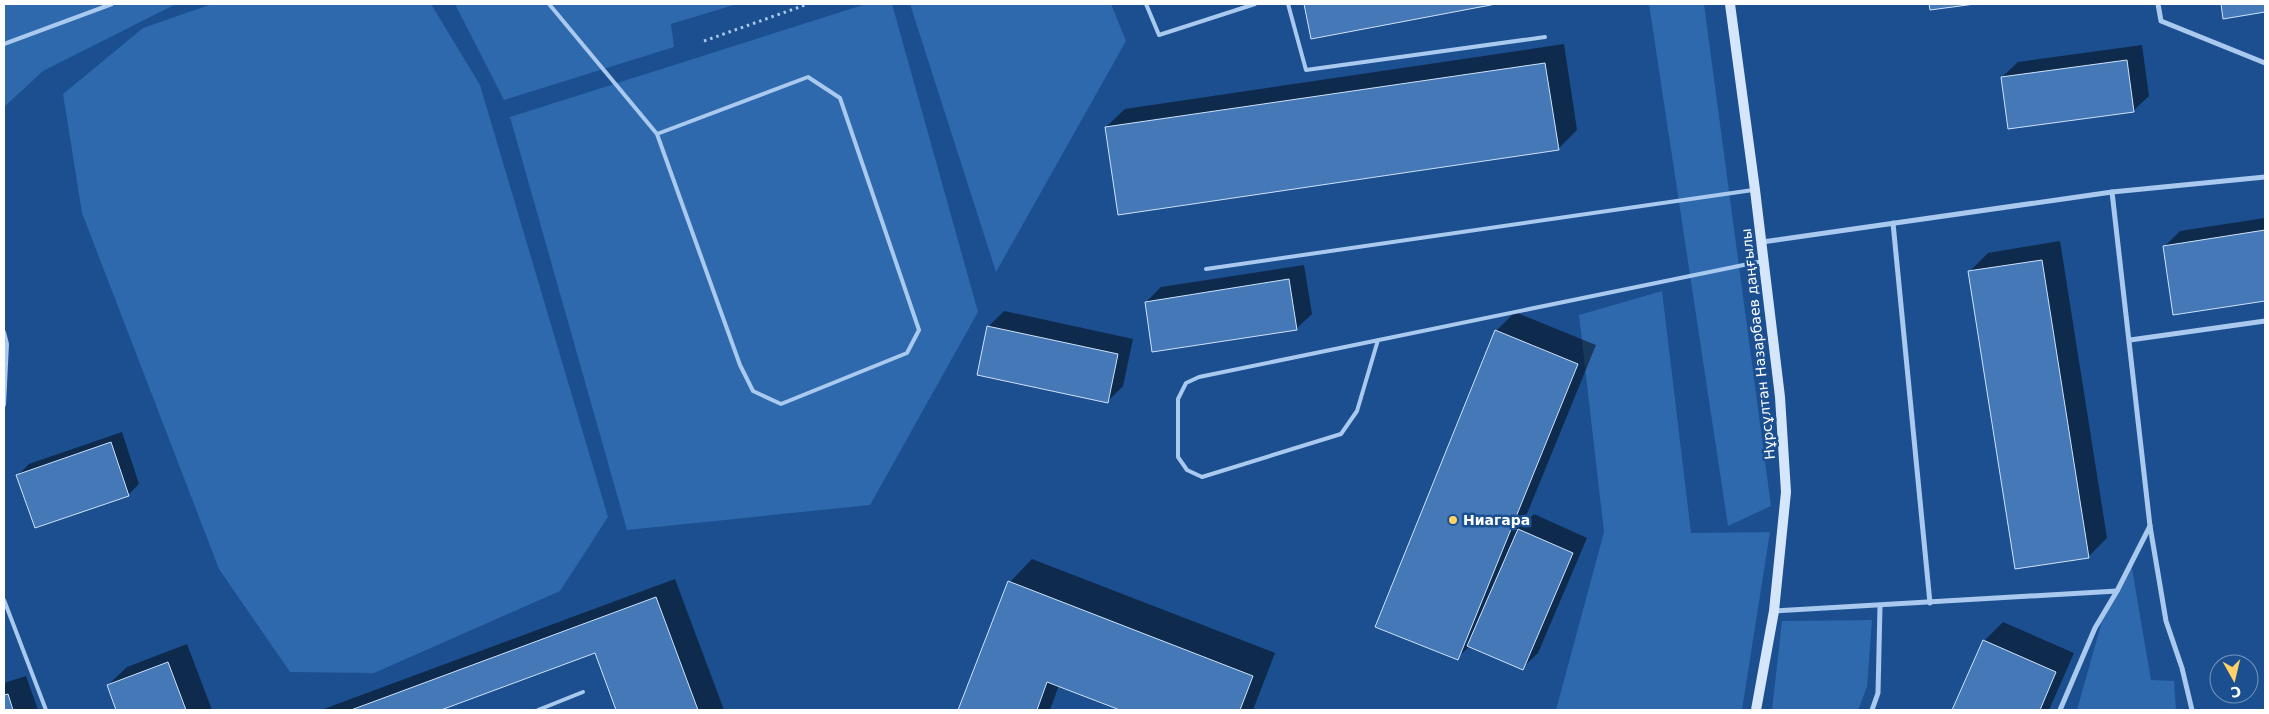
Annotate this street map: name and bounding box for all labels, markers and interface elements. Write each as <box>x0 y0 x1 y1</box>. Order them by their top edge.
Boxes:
street label: Нұрсұлтан Назарбаев даңғылы <box>1738 228 1778 460</box>
place label: Ниагара <box>1463 512 1530 528</box>
marker: Ниагара <box>1447 514 1459 526</box>
north arrow <box>2209 654 2259 704</box>
text: С <box>2230 683 2242 701</box>

